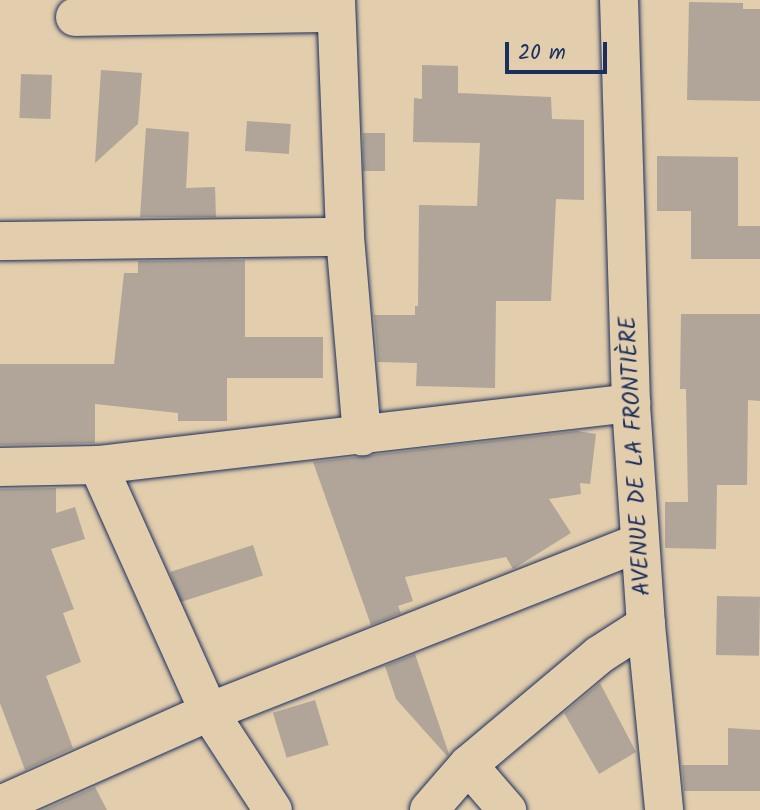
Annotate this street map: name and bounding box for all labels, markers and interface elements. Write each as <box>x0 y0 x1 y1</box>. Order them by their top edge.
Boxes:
scale bar <box>508 28 610 72</box>
text: 20 m <box>518 37 566 70</box>
street label: AVENUE DE LA FRONTIÈRE <box>615 316 657 596</box>

